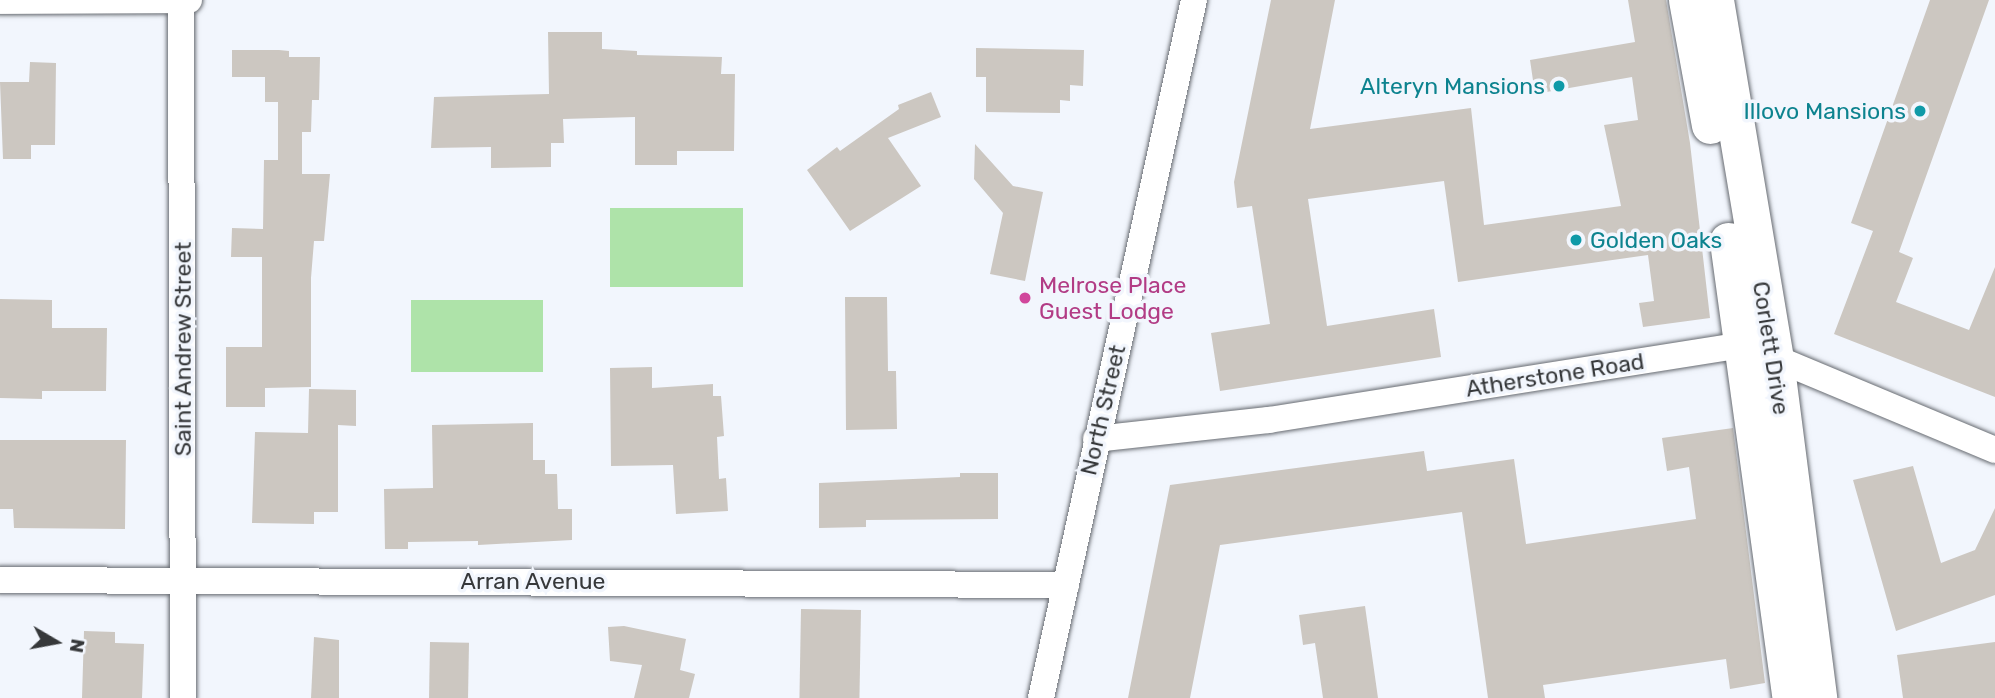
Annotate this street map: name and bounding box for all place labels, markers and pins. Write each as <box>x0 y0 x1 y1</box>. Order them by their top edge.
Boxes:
place label: Alteryn Mansions <box>1360 72 1545 100</box>
marker: Alteryn Mansions <box>1551 78 1567 94</box>
place label: Illovo Mansions <box>1744 97 1906 125</box>
marker: Illovo Mansions <box>1912 103 1928 119</box>
place label: Golden Oaks <box>1590 226 1722 254</box>
marker: Golden Oaks <box>1568 232 1584 248</box>
place label: Melrose Place Guest Lodge <box>1039 271 1186 325</box>
marker: Melrose Place Guest Lodge <box>1017 290 1033 306</box>

